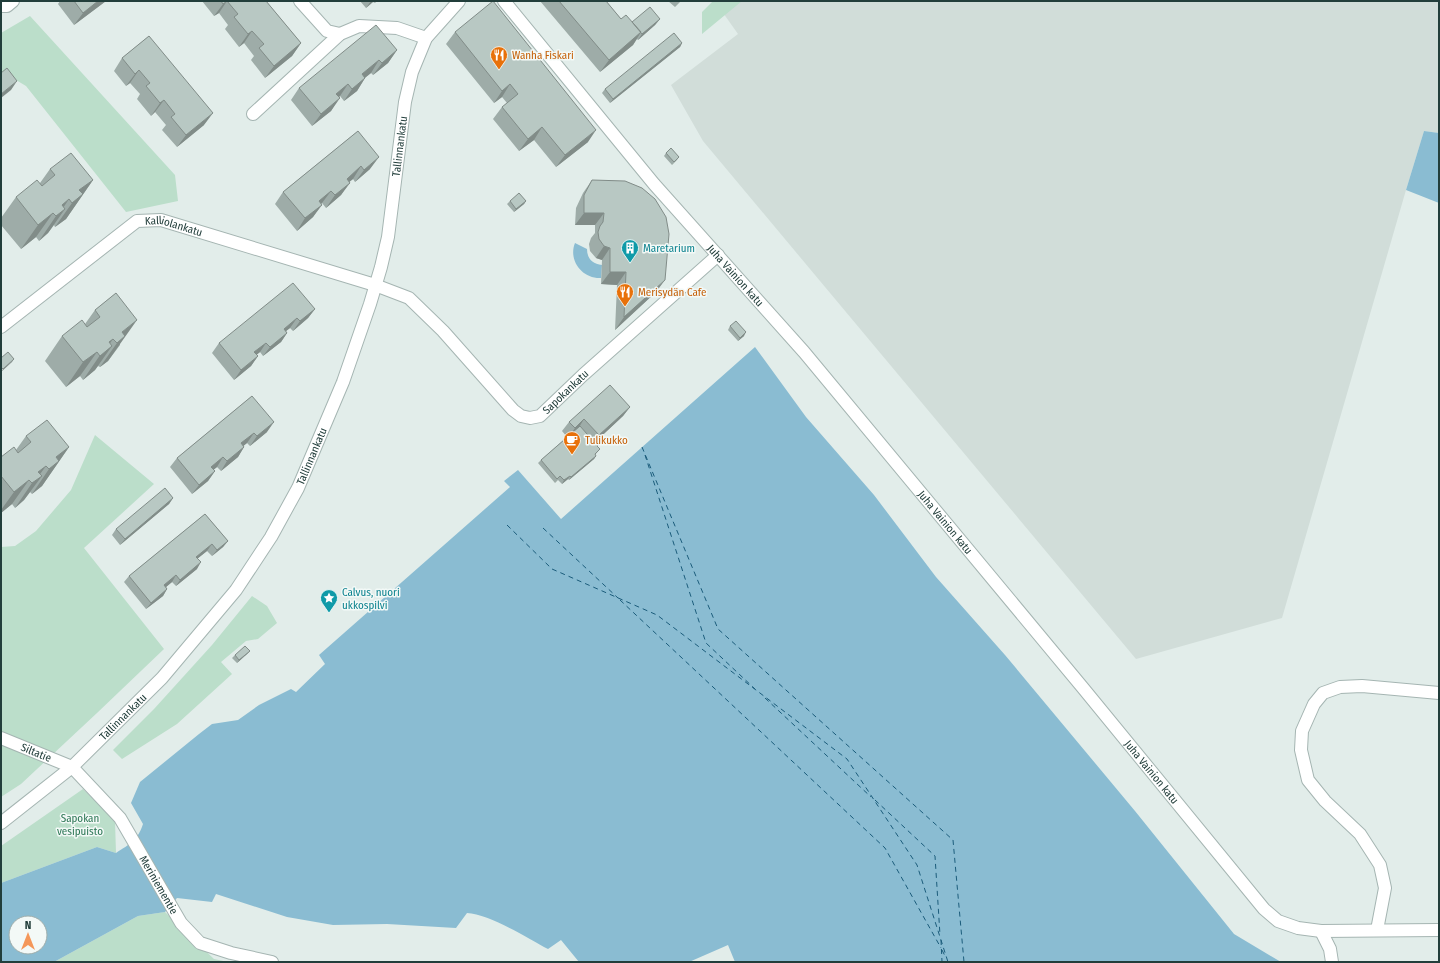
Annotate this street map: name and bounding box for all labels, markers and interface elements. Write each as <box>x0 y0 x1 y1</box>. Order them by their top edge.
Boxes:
restaurant icon: Wanha Fiskari <box>489 45 509 70</box>
place label: Wanha Fiskari <box>512 49 574 62</box>
street label: Tallinnankatu <box>390 115 410 177</box>
street label: Kalliolankatu <box>145 214 204 239</box>
building icon: Maretarium <box>620 238 640 263</box>
place label: Maretarium <box>643 242 695 255</box>
street label: Juha Vainion katu <box>704 242 766 309</box>
restaurant icon: Merisydän Cafe <box>615 282 635 307</box>
place label: Merisydän Cafe <box>638 286 707 299</box>
street label: Sapokankatu <box>540 367 591 417</box>
street label: Tallinnankatu <box>294 426 330 487</box>
cafe icon: Tulikukko <box>562 430 582 455</box>
place label: Tulikukko <box>585 434 628 447</box>
street label: Juha Vainion katu <box>915 488 975 557</box>
place label: Calvus, nuori ukkospilvi <box>342 586 400 612</box>
place icon: Calvus, nuori ukkospilvi <box>319 588 339 613</box>
street label: Tallinnankatu <box>97 691 149 743</box>
street label: Juha Vainion katu <box>1121 738 1181 807</box>
street label: Siltatie <box>19 741 53 765</box>
park label: Sapokan vesipuisto <box>57 812 103 838</box>
street label: Meriniementie <box>136 853 180 917</box>
north arrow <box>8 915 48 955</box>
text: N <box>25 919 31 932</box>

